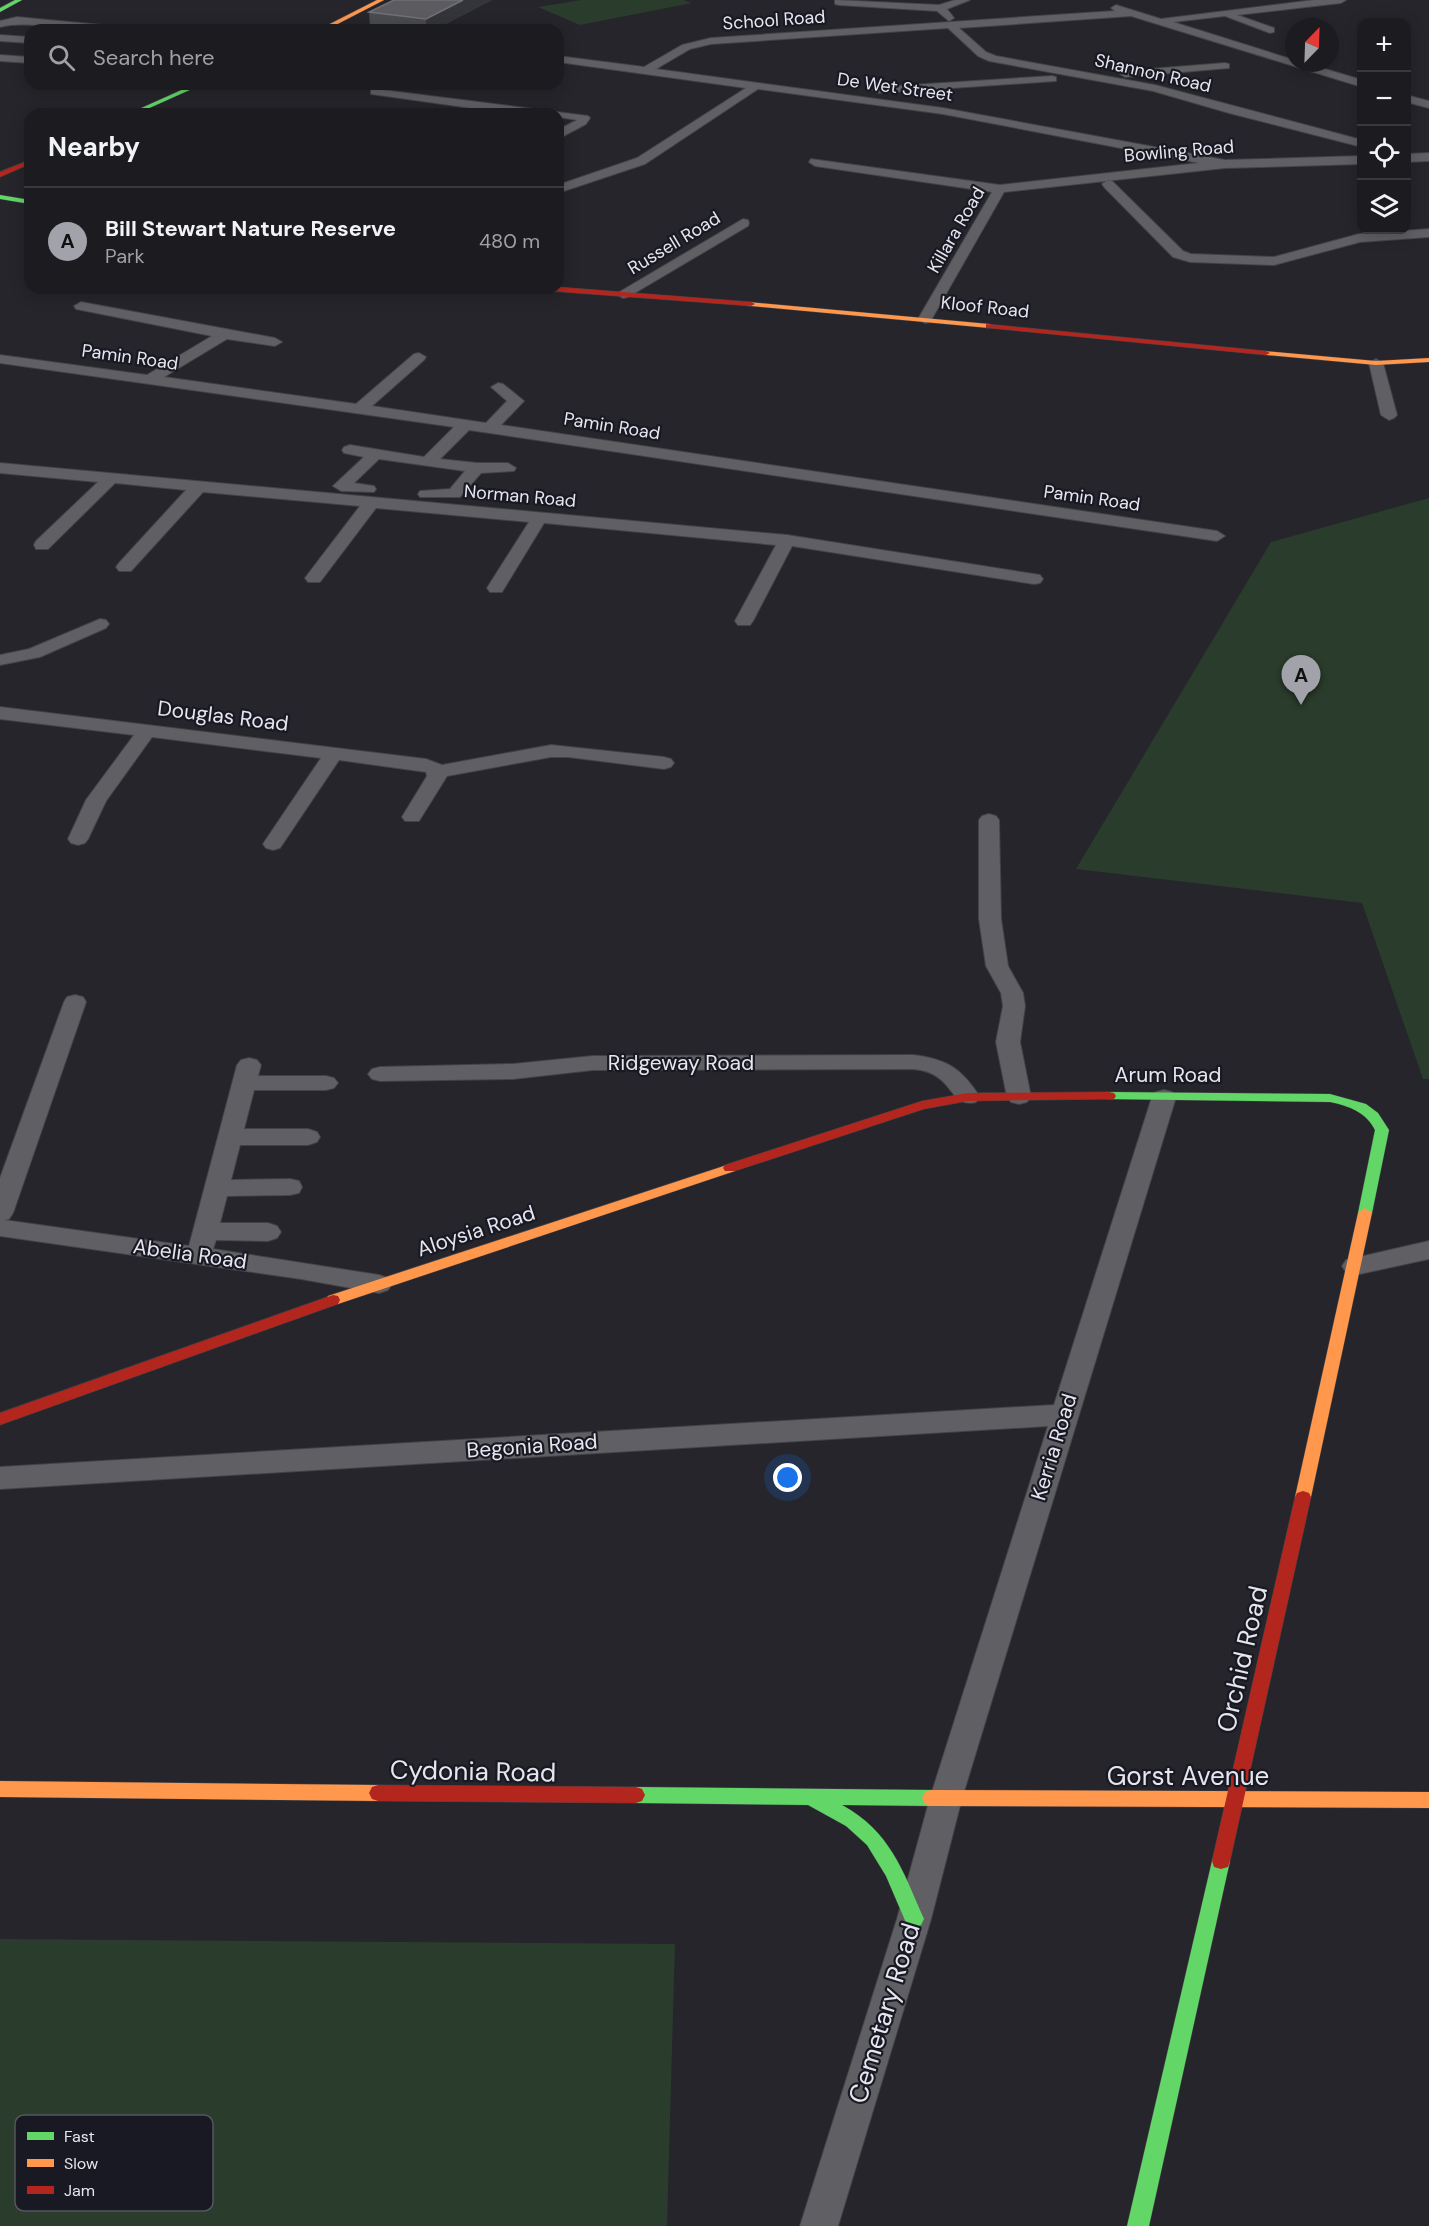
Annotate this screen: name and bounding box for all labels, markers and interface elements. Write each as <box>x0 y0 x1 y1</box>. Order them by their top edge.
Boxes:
street label: School Road <box>722 4 826 36</box>
north arrow <box>1285 18 1339 72</box>
map controls <box>1357 18 1411 234</box>
button: + <box>1357 18 1411 72</box>
search box <box>24 24 564 90</box>
icon: search <box>45 41 78 74</box>
text: Search here <box>93 43 214 72</box>
street label: Shannon Road <box>1092 48 1214 98</box>
street label: De Wet Street <box>836 67 954 107</box>
button: − <box>1357 72 1411 126</box>
button: locate <box>1357 126 1411 180</box>
text: Nearby <box>48 130 140 164</box>
street label: Bowling Road <box>1123 134 1235 168</box>
button: layers <box>1357 180 1411 234</box>
street label: Killara Road <box>922 183 990 277</box>
street label: Russell Road <box>623 206 725 280</box>
text: Bill Stewart Nature Reserve <box>105 214 396 243</box>
text: A <box>60 228 75 254</box>
text: 480 m <box>479 228 540 254</box>
text: Park <box>105 243 145 269</box>
street label: Kloof Road <box>940 290 1030 324</box>
street label: Pamin Road <box>80 338 180 376</box>
street label: Pamin Road <box>562 407 662 445</box>
street label: Norman Road <box>463 479 577 513</box>
street label: Pamin Road <box>1042 479 1142 517</box>
pin: A <box>1282 656 1320 705</box>
street label: Douglas Road <box>156 694 290 738</box>
street label: Ridgeway Road <box>608 1049 754 1077</box>
street label: Arum Road <box>1115 1061 1221 1089</box>
street label: Aloysia Road <box>413 1199 539 1263</box>
street label: Abelia Road <box>131 1232 249 1276</box>
street label: Kerria Road <box>1025 1390 1083 1504</box>
street label: Begonia Road <box>466 1427 598 1465</box>
your location <box>773 1463 802 1492</box>
street label: Orchid Road <box>1209 1583 1275 1735</box>
street label: Cydonia Road <box>390 1753 556 1789</box>
street label: Gorst Avenue <box>1107 1759 1269 1793</box>
street label: Cemetary Road <box>840 1919 928 2107</box>
legend <box>15 2115 213 2211</box>
text: Fast <box>64 2126 95 2147</box>
text: Slow <box>64 2153 98 2174</box>
text: Jam <box>64 2180 95 2201</box>

